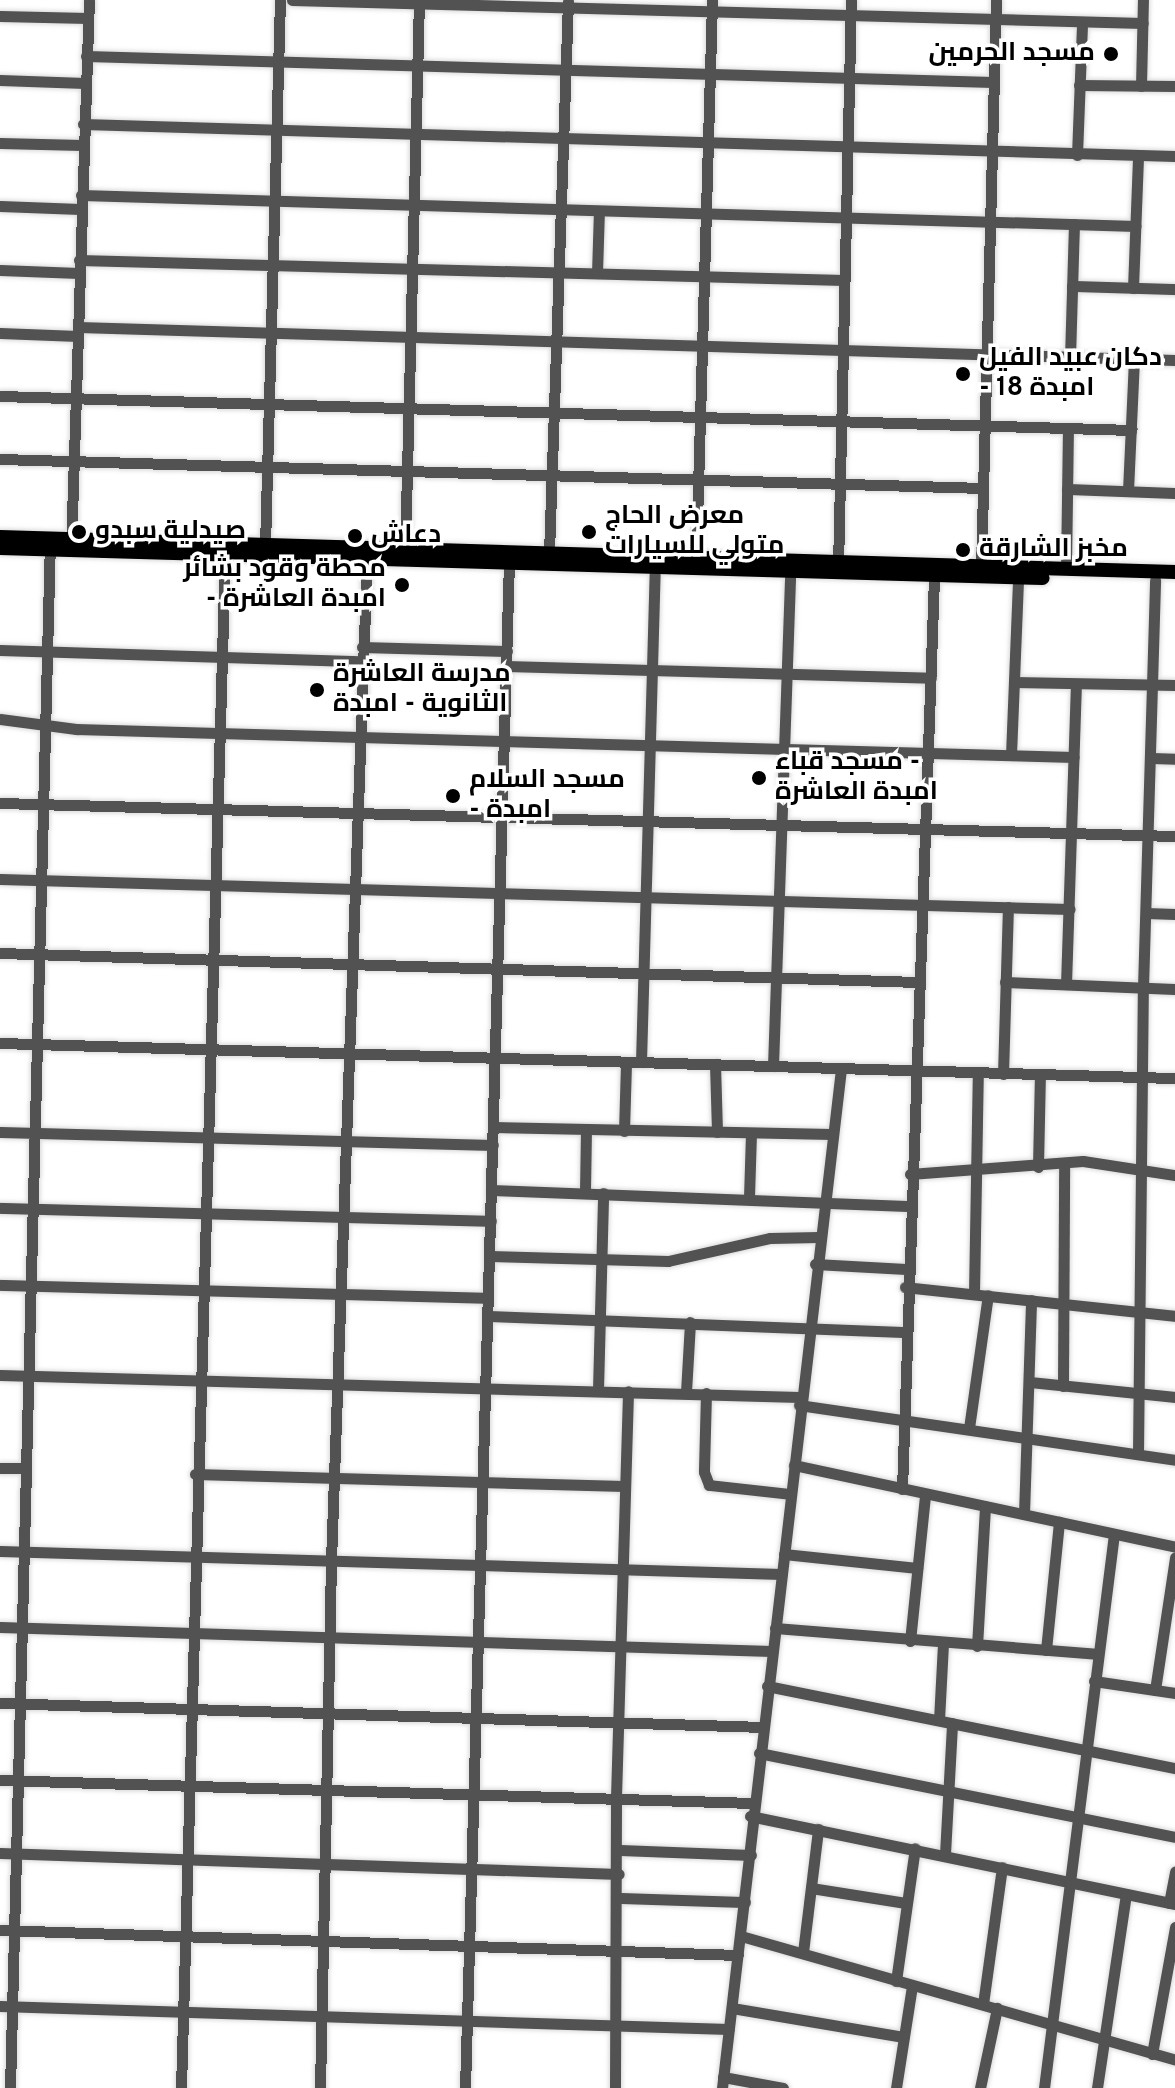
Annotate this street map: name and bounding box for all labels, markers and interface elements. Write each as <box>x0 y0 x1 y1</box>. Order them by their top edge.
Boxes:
place label: مسجد الحرمين <box>928 38 1095 70</box>
marker: مسجد الحرمين <box>1102 45 1120 63</box>
place label: دكان عبيد الفيل - امبدة 18 <box>979 343 1162 404</box>
marker: دكان عبيد الفيل - امبدة 18 <box>954 365 972 383</box>
place label: معرض الحاج متولي للسيارات <box>605 501 784 562</box>
place label: صيدلية سبدو <box>95 516 246 548</box>
place label: دعاش <box>371 520 441 552</box>
marker: صيدلية سبدو <box>70 523 88 541</box>
marker: معرض الحاج متولي للسيارات <box>580 523 598 541</box>
marker: دعاش <box>346 527 364 545</box>
place label: مخبز الشارقة <box>979 534 1128 566</box>
marker: مخبز الشارقة <box>954 541 972 559</box>
place label: محطة وقود بشائر - امبدة العاشرة <box>183 554 386 616</box>
marker: محطة وقود بشائر - امبدة العاشرة <box>393 576 411 594</box>
place label: مدرسة العاشرة الثانوية - امبدة <box>333 659 511 720</box>
marker: مدرسة العاشرة الثانوية - امبدة <box>308 681 326 699</box>
place label: مسجد قباء - امبدة العاشرة <box>775 747 938 808</box>
place label: مسجد السلام - امبدة <box>469 765 625 826</box>
marker: مسجد قباء - امبدة العاشرة <box>750 769 768 787</box>
marker: مسجد السلام - امبدة <box>444 787 462 805</box>

